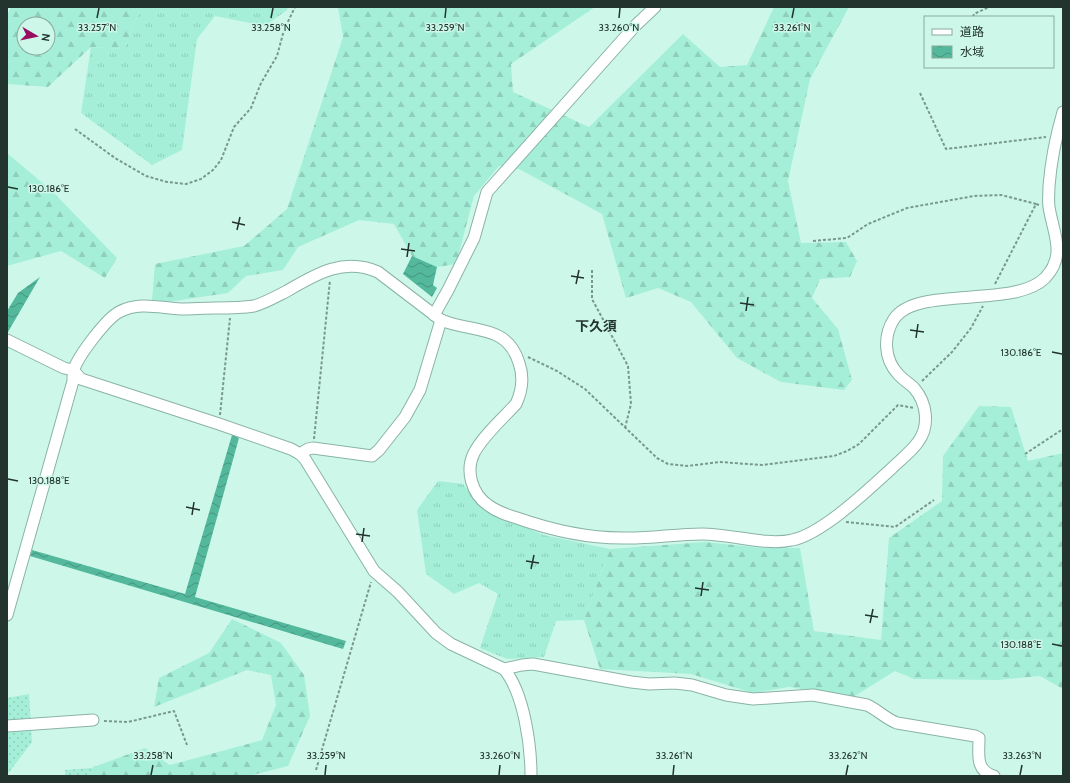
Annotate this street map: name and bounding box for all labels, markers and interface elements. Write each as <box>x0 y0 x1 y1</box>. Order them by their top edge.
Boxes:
north arrow <box>16 16 56 56</box>
legend <box>924 16 1054 68</box>
text: 33.257°N <box>78 21 116 34</box>
text: 33.258°N <box>251 21 291 34</box>
text: 33.259°N <box>425 21 465 34</box>
text: 33.260°N <box>599 21 639 34</box>
text: 33.261°N <box>774 21 810 34</box>
text: 道路 <box>960 24 984 39</box>
text: N <box>38 33 53 43</box>
text: 水域 <box>960 44 984 59</box>
text: 130.186°E <box>29 182 70 195</box>
district label: 下久須 <box>575 317 617 335</box>
text: 130.186°E <box>1001 346 1042 359</box>
text: 130.188°E <box>28 474 70 487</box>
text: 130.188°E <box>1000 638 1042 651</box>
text: 33.258°N <box>133 749 173 762</box>
text: 33.259°N <box>306 749 346 762</box>
text: 33.260°N <box>480 749 520 762</box>
text: 33.261°N <box>656 749 692 762</box>
text: 33.262°N <box>828 749 868 762</box>
text: 33.263°N <box>1002 749 1042 762</box>

